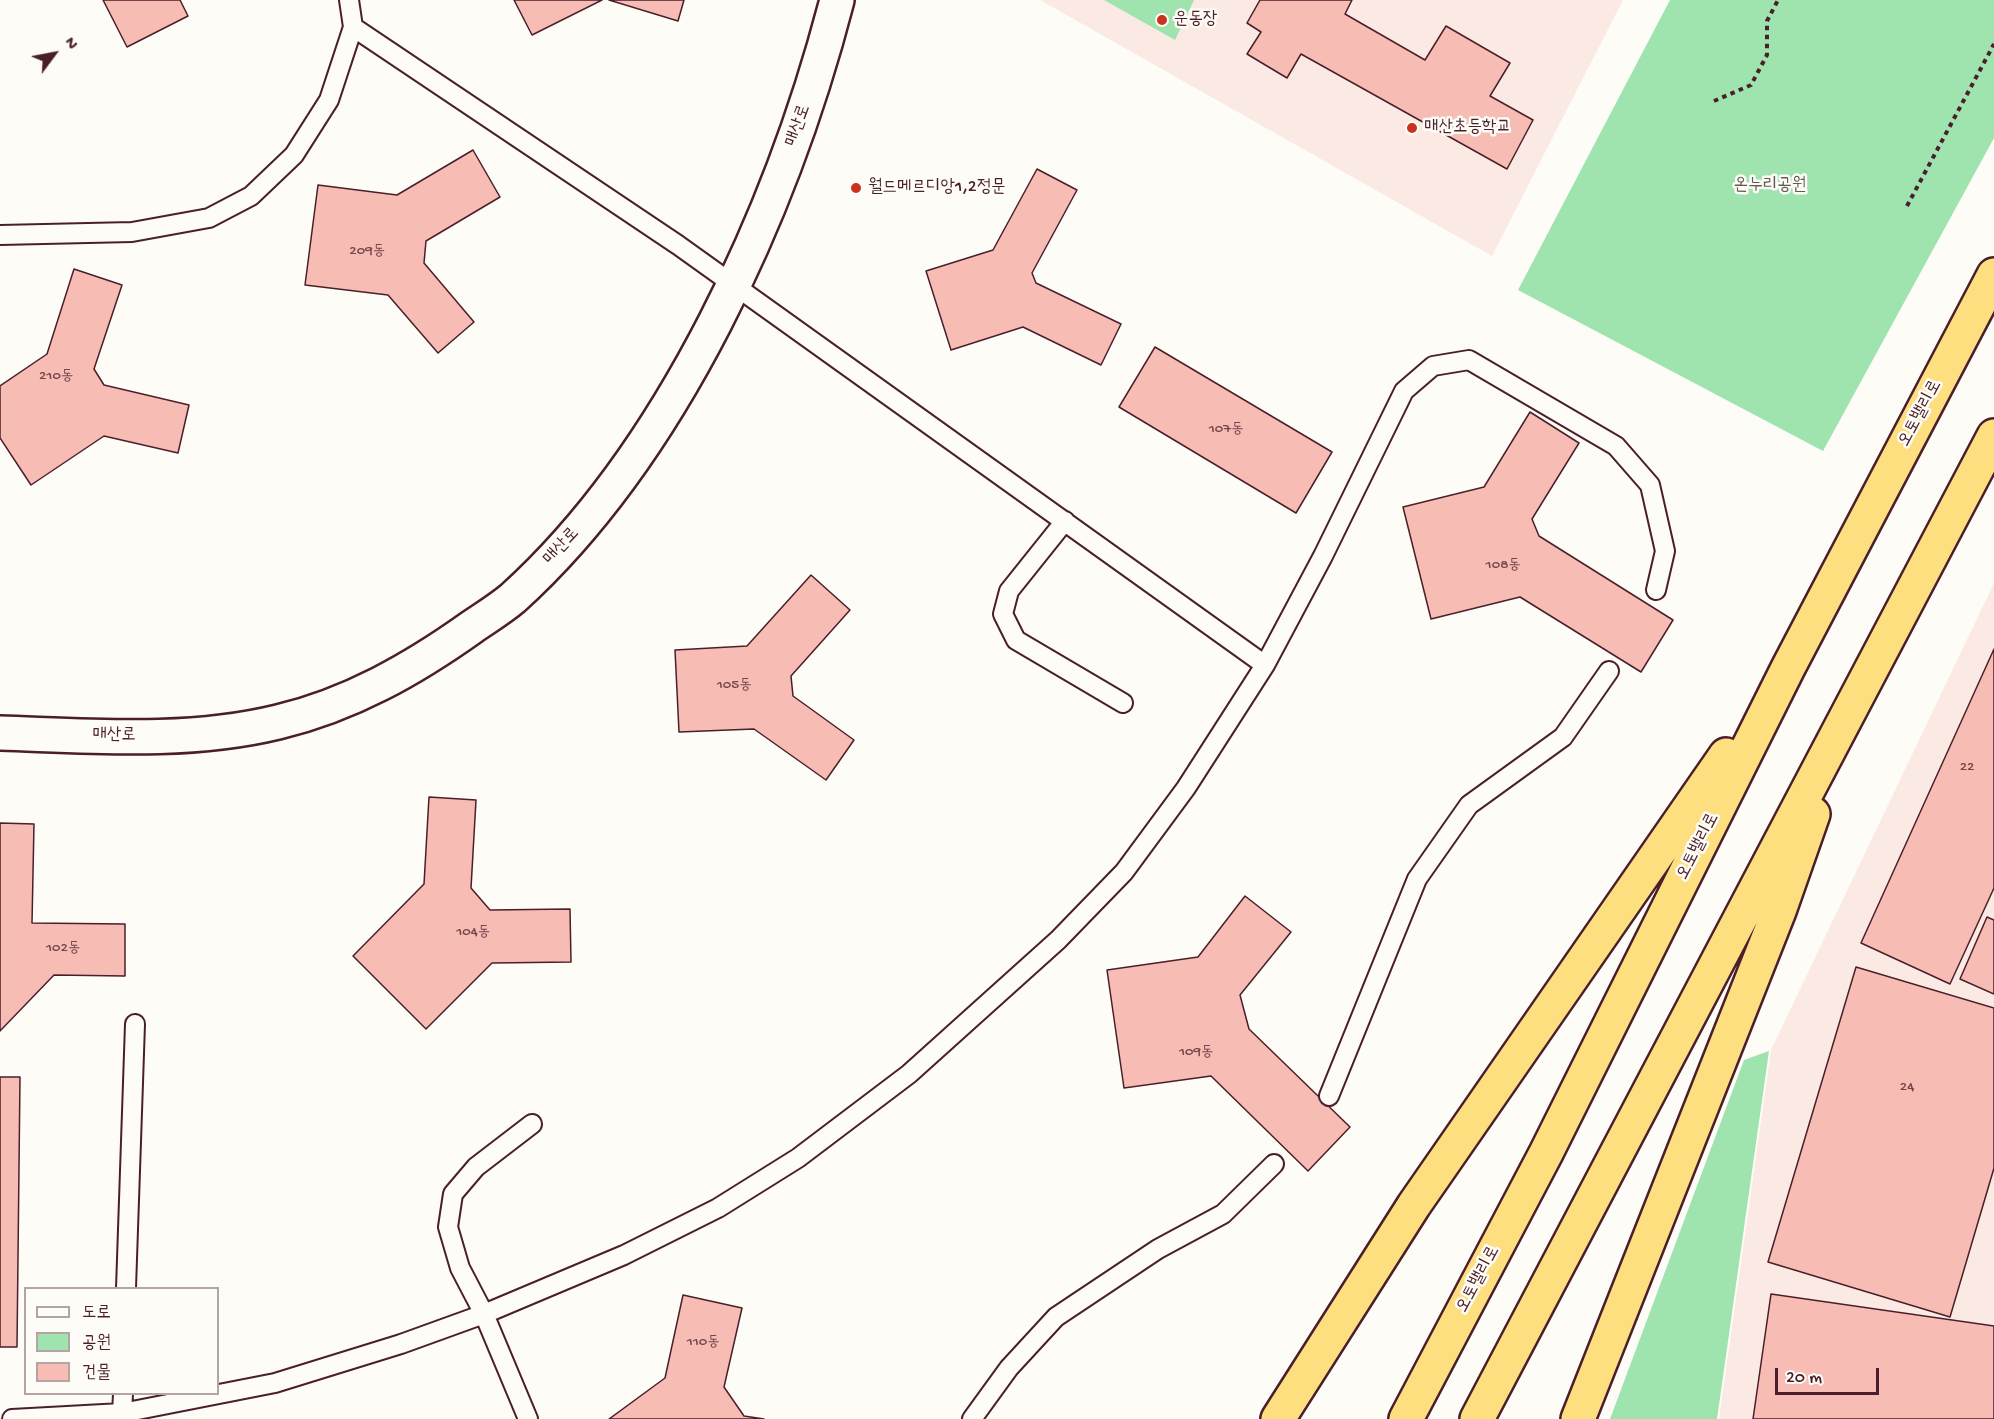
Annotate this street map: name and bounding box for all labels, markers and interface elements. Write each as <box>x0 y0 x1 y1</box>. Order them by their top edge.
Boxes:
place label: 운동장 <box>1174 9 1217 31</box>
marker: 운동장 <box>1155 13 1169 27</box>
north arrow <box>24 24 84 84</box>
text: N <box>59 35 81 54</box>
street label: 매산로 <box>781 102 817 150</box>
place label: 매산초등학교 <box>1424 117 1511 139</box>
marker: 매산초등학교 <box>1405 121 1419 135</box>
park label: 온누리공원 <box>1734 175 1806 197</box>
place label: 월드메르디앙1,2정문 <box>868 177 1006 199</box>
marker: 월드메르디앙1,2정문 <box>849 181 863 195</box>
house number: 209동 <box>349 243 385 261</box>
house number: 210동 <box>39 368 73 386</box>
street label: 오토밸리로 <box>1894 377 1948 451</box>
house number: 107동 <box>1209 421 1243 439</box>
street label: 매산로 <box>539 524 585 570</box>
house number: 108동 <box>1486 557 1520 575</box>
house number: 105동 <box>717 677 751 695</box>
street label: 매산로 <box>92 725 136 747</box>
house number: 22 <box>1960 759 1974 777</box>
street label: 오토밸리로 <box>1673 810 1725 884</box>
house number: 104동 <box>456 924 490 942</box>
house number: 102동 <box>46 940 80 958</box>
house number: 109동 <box>1179 1044 1213 1062</box>
house number: 24 <box>1900 1079 1914 1097</box>
street label: 오토밸리로 <box>1452 1243 1506 1317</box>
legend <box>24 1287 219 1395</box>
text: 도로 <box>82 1303 111 1324</box>
text: 공원 <box>82 1333 111 1354</box>
house number: 110동 <box>687 1334 719 1352</box>
scale bar <box>1778 1356 1882 1394</box>
text: 건물 <box>82 1363 111 1384</box>
text: 20 m <box>1786 1368 1822 1389</box>

